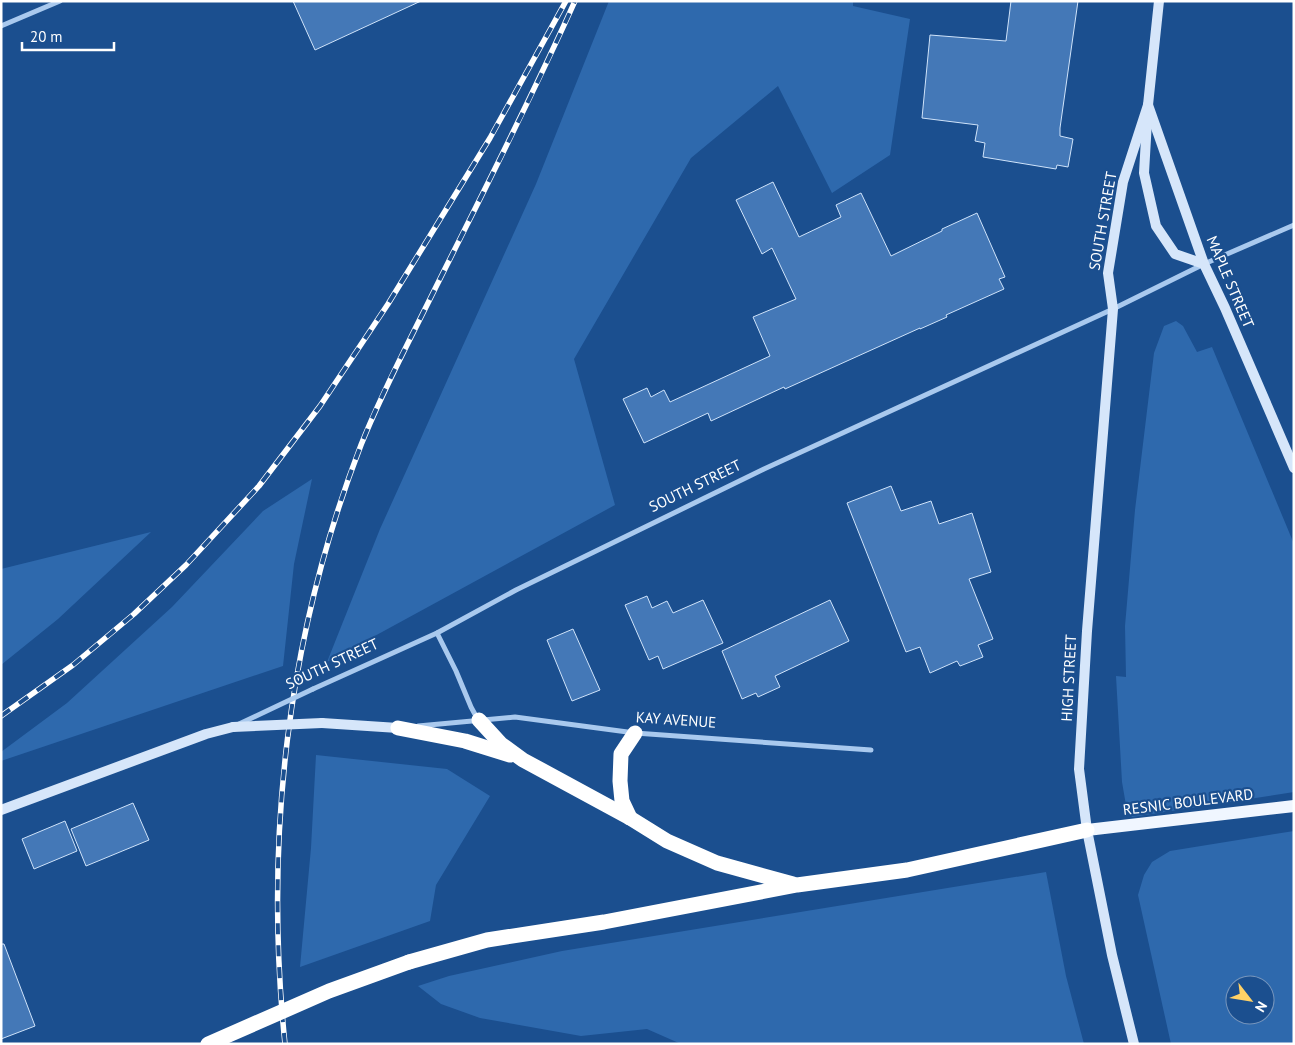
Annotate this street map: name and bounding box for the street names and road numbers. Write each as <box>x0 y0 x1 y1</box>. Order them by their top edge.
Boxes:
street label: SOUTH STREET <box>1084 169 1121 272</box>
street label: MAPLE STREET <box>1202 233 1259 331</box>
street label: SOUTH STREET <box>646 455 745 516</box>
street label: HIGH STREET <box>1057 633 1080 722</box>
street label: SOUTH STREET <box>282 634 382 693</box>
street label: KAY AVENUE <box>635 707 717 732</box>
street label: RESNIC BOULEVARD <box>1122 784 1254 819</box>

